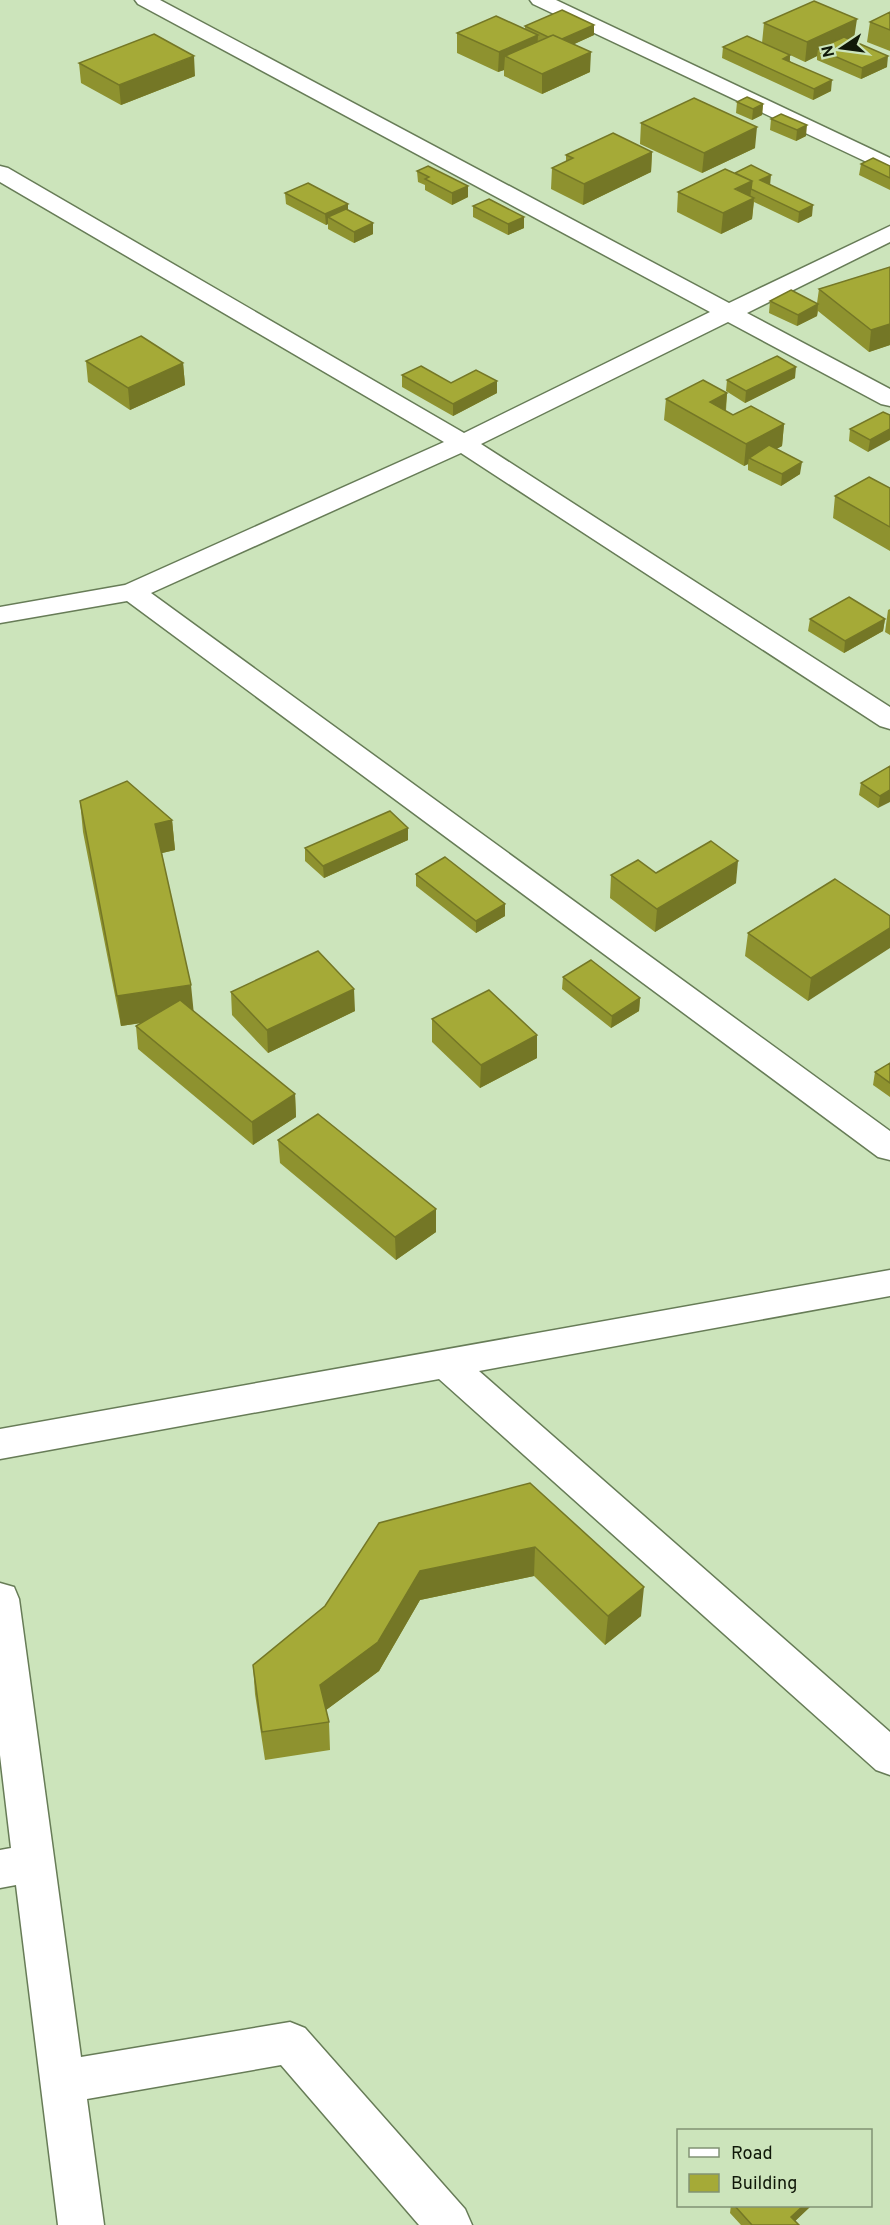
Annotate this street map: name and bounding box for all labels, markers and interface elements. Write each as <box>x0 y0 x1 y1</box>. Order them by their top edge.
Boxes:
north arrow <box>812 18 872 78</box>
text: N <box>818 43 840 59</box>
legend <box>677 2129 872 2207</box>
text: Road <box>731 2143 773 2166</box>
text: Building <box>731 2173 797 2196</box>

